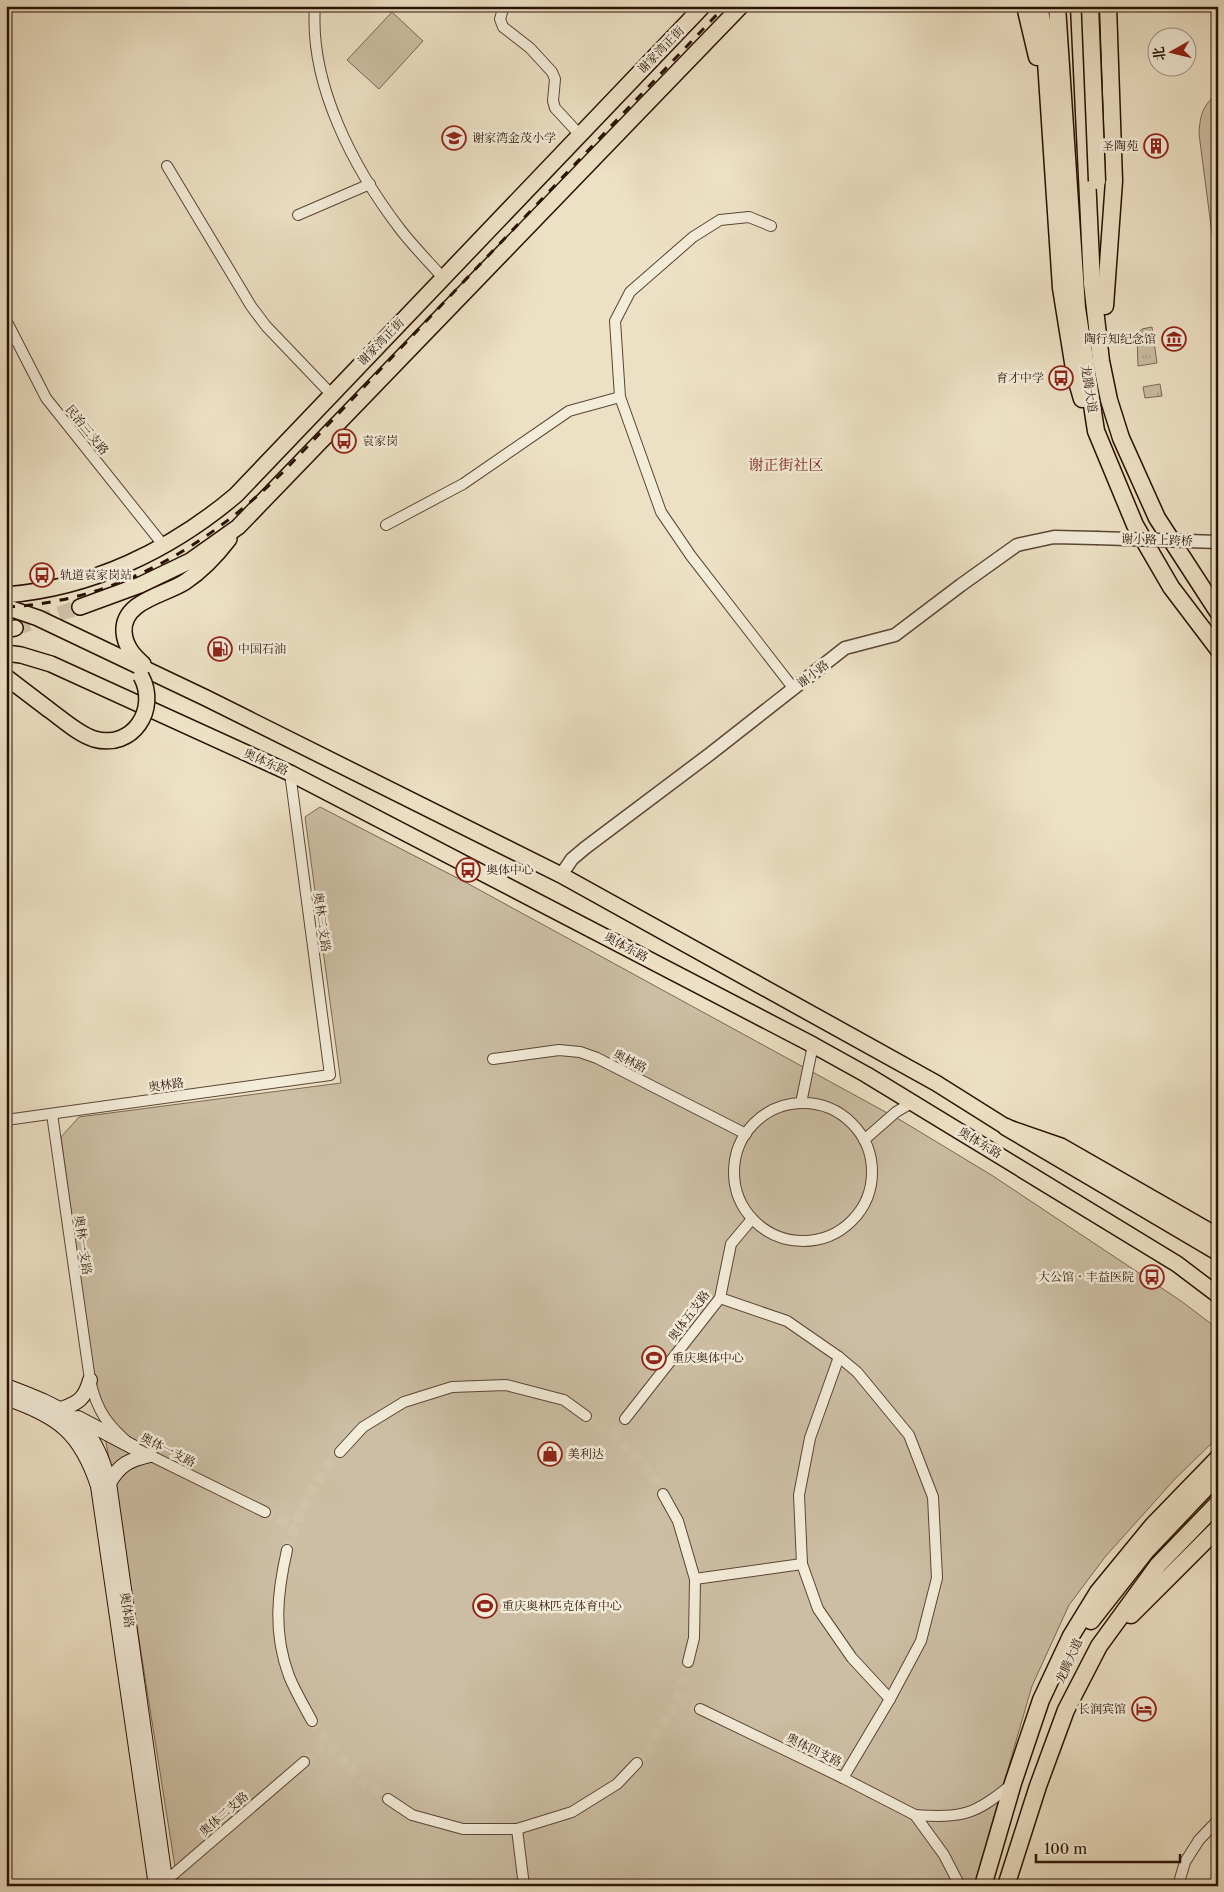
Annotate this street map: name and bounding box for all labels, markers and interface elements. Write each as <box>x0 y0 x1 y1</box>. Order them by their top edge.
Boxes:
street label: 谢家湾正街 <box>634 22 688 76</box>
north arrow <box>1146 28 1196 78</box>
text: 北 <box>1149 46 1169 62</box>
school or university icon: 谢家湾金茂小学 <box>441 125 467 151</box>
place label: 谢家湾金茂小学 <box>472 130 556 145</box>
building icon: 圣陶苑 <box>1143 133 1169 159</box>
place label: 圣陶苑 <box>1102 138 1138 153</box>
street label: 谢家湾正街 <box>354 314 408 368</box>
museum icon: 陶行知纪念馆 <box>1161 326 1187 352</box>
place label: 陶行知纪念馆 <box>1084 331 1156 346</box>
street label: 龙腾大道 <box>1078 364 1101 414</box>
bus stop icon: 育才中学 <box>1048 365 1074 391</box>
place label: 育才中学 <box>996 370 1044 385</box>
street label: 民治三支路 <box>63 402 112 458</box>
bus stop icon: 袁家岗 <box>331 428 357 454</box>
place label: 袁家岗 <box>362 433 398 448</box>
district label: 谢正街社区 <box>748 455 824 474</box>
street label: 谢小路上跨桥 <box>1121 531 1193 548</box>
bus stop icon: 轨道袁家岗站 <box>29 562 55 588</box>
place label: 轨道袁家岗站 <box>60 567 132 582</box>
fuel station icon: 中国石油 <box>207 636 233 662</box>
place label: 中国石油 <box>238 641 286 656</box>
street label: 谢小路 <box>794 657 831 691</box>
street label: 奥体东路 <box>241 745 291 778</box>
bus stop icon: 奥体中心 <box>455 857 481 883</box>
place label: 奥体中心 <box>486 862 534 877</box>
street label: 奥林二支路 <box>311 891 334 953</box>
street label: 奥体东路 <box>602 929 651 964</box>
street label: 奥林路 <box>611 1046 650 1075</box>
street label: 奥林路 <box>147 1075 185 1094</box>
street label: 奥体东路 <box>956 1124 1005 1161</box>
street label: 奥林一支路 <box>72 1214 95 1276</box>
bus stop icon: 大公馆‧丰益医院 <box>1139 1264 1165 1290</box>
place label: 大公馆‧丰益医院 <box>1038 1269 1134 1284</box>
street label: 奥体五支路 <box>665 1287 713 1344</box>
sports icon: 重庆奥体中心 <box>641 1345 667 1371</box>
place label: 重庆奥体中心 <box>672 1350 744 1365</box>
street label: 奥体一支路 <box>138 1429 198 1470</box>
shop icon: 美利达 <box>537 1441 563 1467</box>
place label: 美利达 <box>568 1446 604 1461</box>
street label: 奥体路 <box>118 1591 137 1629</box>
sports icon: 重庆奥林匹克体育中心 <box>472 1593 498 1619</box>
place label: 重庆奥林匹克体育中心 <box>502 1598 622 1613</box>
street label: 龙腾大道 <box>1052 1636 1085 1686</box>
hotel icon: 长润宾馆 <box>1131 1696 1157 1722</box>
place label: 长润宾馆 <box>1078 1701 1126 1716</box>
street label: 奥体四支路 <box>784 1730 844 1769</box>
street label: 奥体二支路 <box>196 1788 251 1839</box>
scale bar <box>1036 1832 1180 1864</box>
text: 100 m <box>1044 1839 1087 1858</box>

